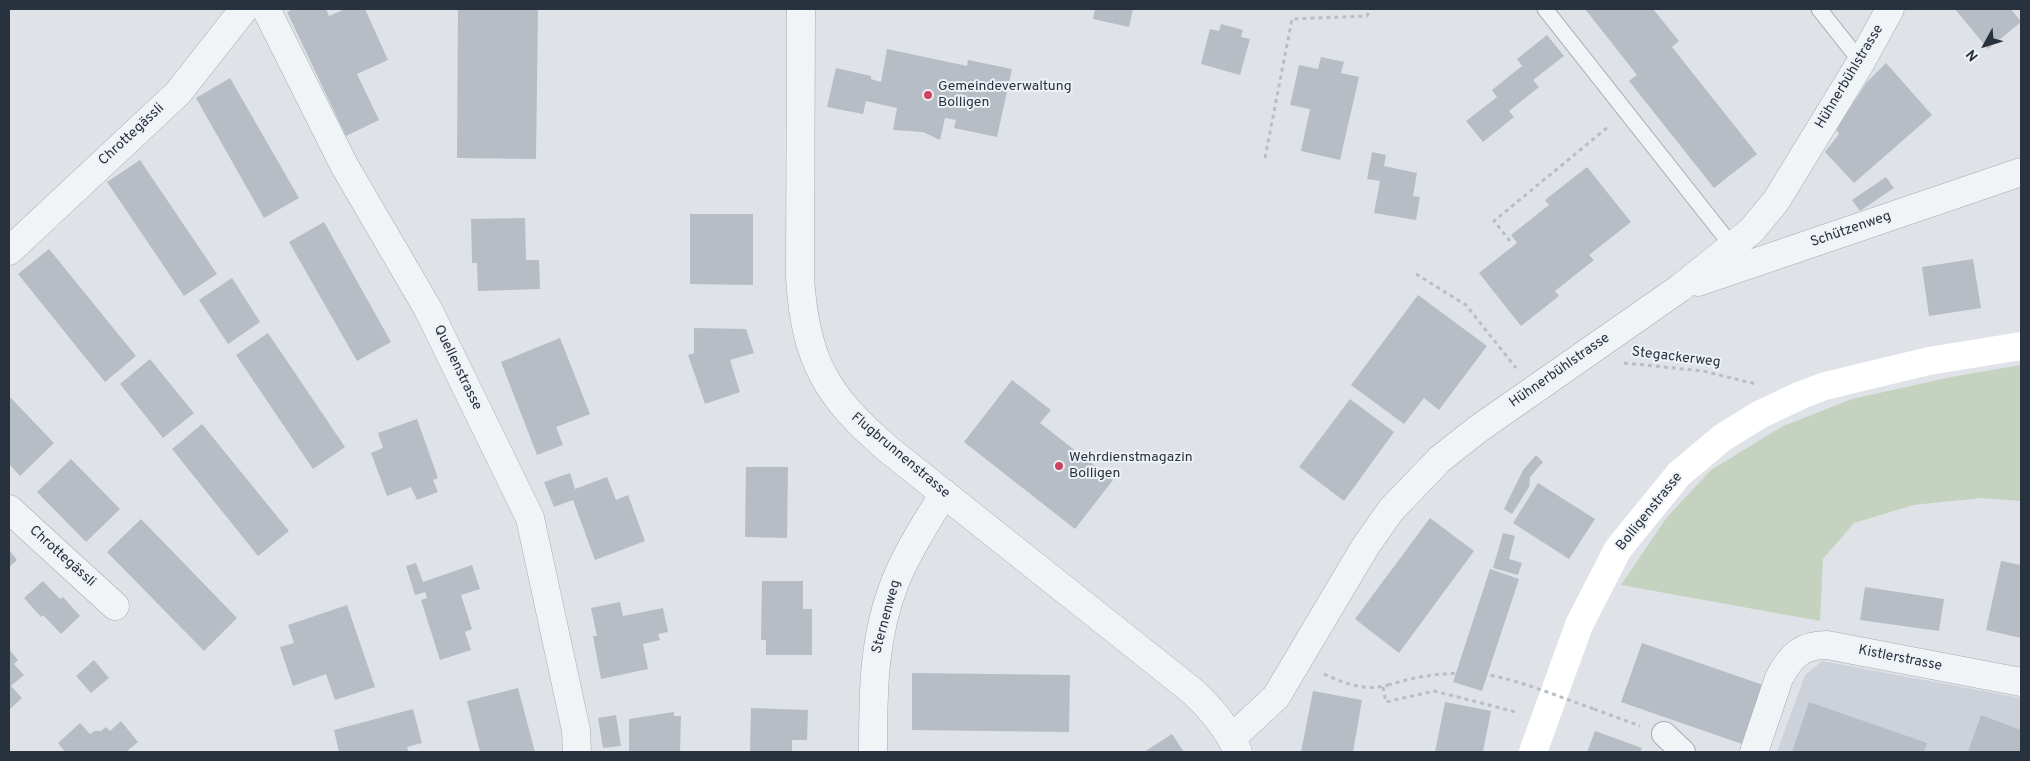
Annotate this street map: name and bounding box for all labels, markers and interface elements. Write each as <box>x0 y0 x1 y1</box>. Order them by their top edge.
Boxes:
north arrow <box>1960 20 2010 70</box>
street label: Hühnerbühlstrasse <box>1812 22 1888 132</box>
text: N <box>1963 45 1983 64</box>
place label: Gemeindeverwaltung Bolligen <box>938 79 1072 111</box>
marker: Gemeindeverwaltung Bolligen <box>922 89 934 101</box>
street label: Chrottegässli <box>96 100 168 170</box>
street label: Schützenweg <box>1809 208 1893 252</box>
street label: Quellenstrasse <box>429 323 485 413</box>
street label: Hühnerbühlstrasse <box>1507 330 1613 412</box>
street label: Stegackerweg <box>1631 344 1721 372</box>
street label: Flugbrunnenstrasse <box>847 410 953 502</box>
place label: Wehrdienstmagazin Bolligen <box>1069 450 1193 482</box>
marker: Wehrdienstmagazin Bolligen <box>1053 460 1065 472</box>
street label: Bolligenstrasse <box>1613 470 1687 554</box>
street label: Chrottegässli <box>25 523 99 591</box>
street label: Sternenweg <box>869 578 905 656</box>
street label: Kistlerstrasse <box>1857 643 1943 675</box>

